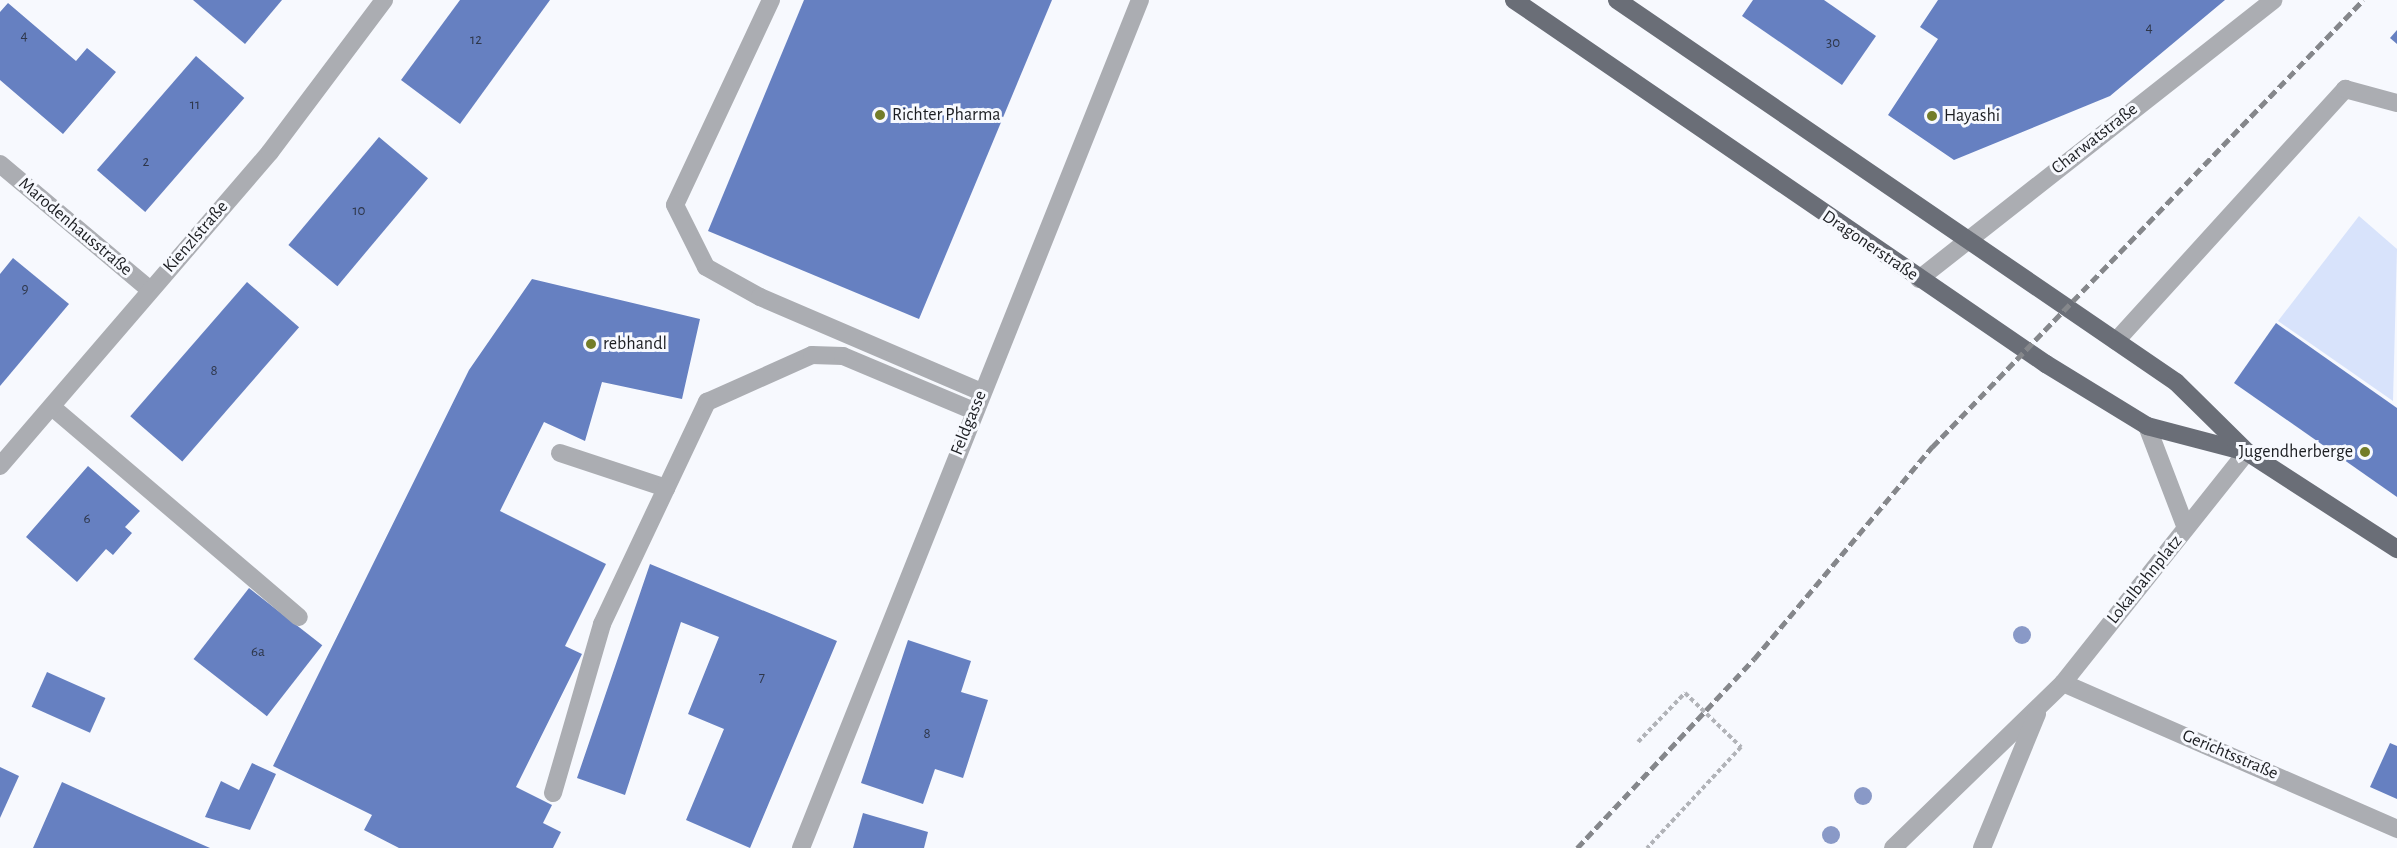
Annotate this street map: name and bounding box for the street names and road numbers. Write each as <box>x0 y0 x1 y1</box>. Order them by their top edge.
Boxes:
street label: Charwatstraße <box>2048 99 2142 179</box>
street label: Marodenhausstraße <box>14 173 136 281</box>
street label: Kienzlstraße <box>159 197 233 277</box>
street label: Dragonerstraße <box>1818 206 1922 286</box>
street label: Feldgasse <box>946 388 992 458</box>
street label: Lokalbahnplatz <box>2103 531 2187 629</box>
street label: Gerichtsstraße <box>2179 725 2281 785</box>

